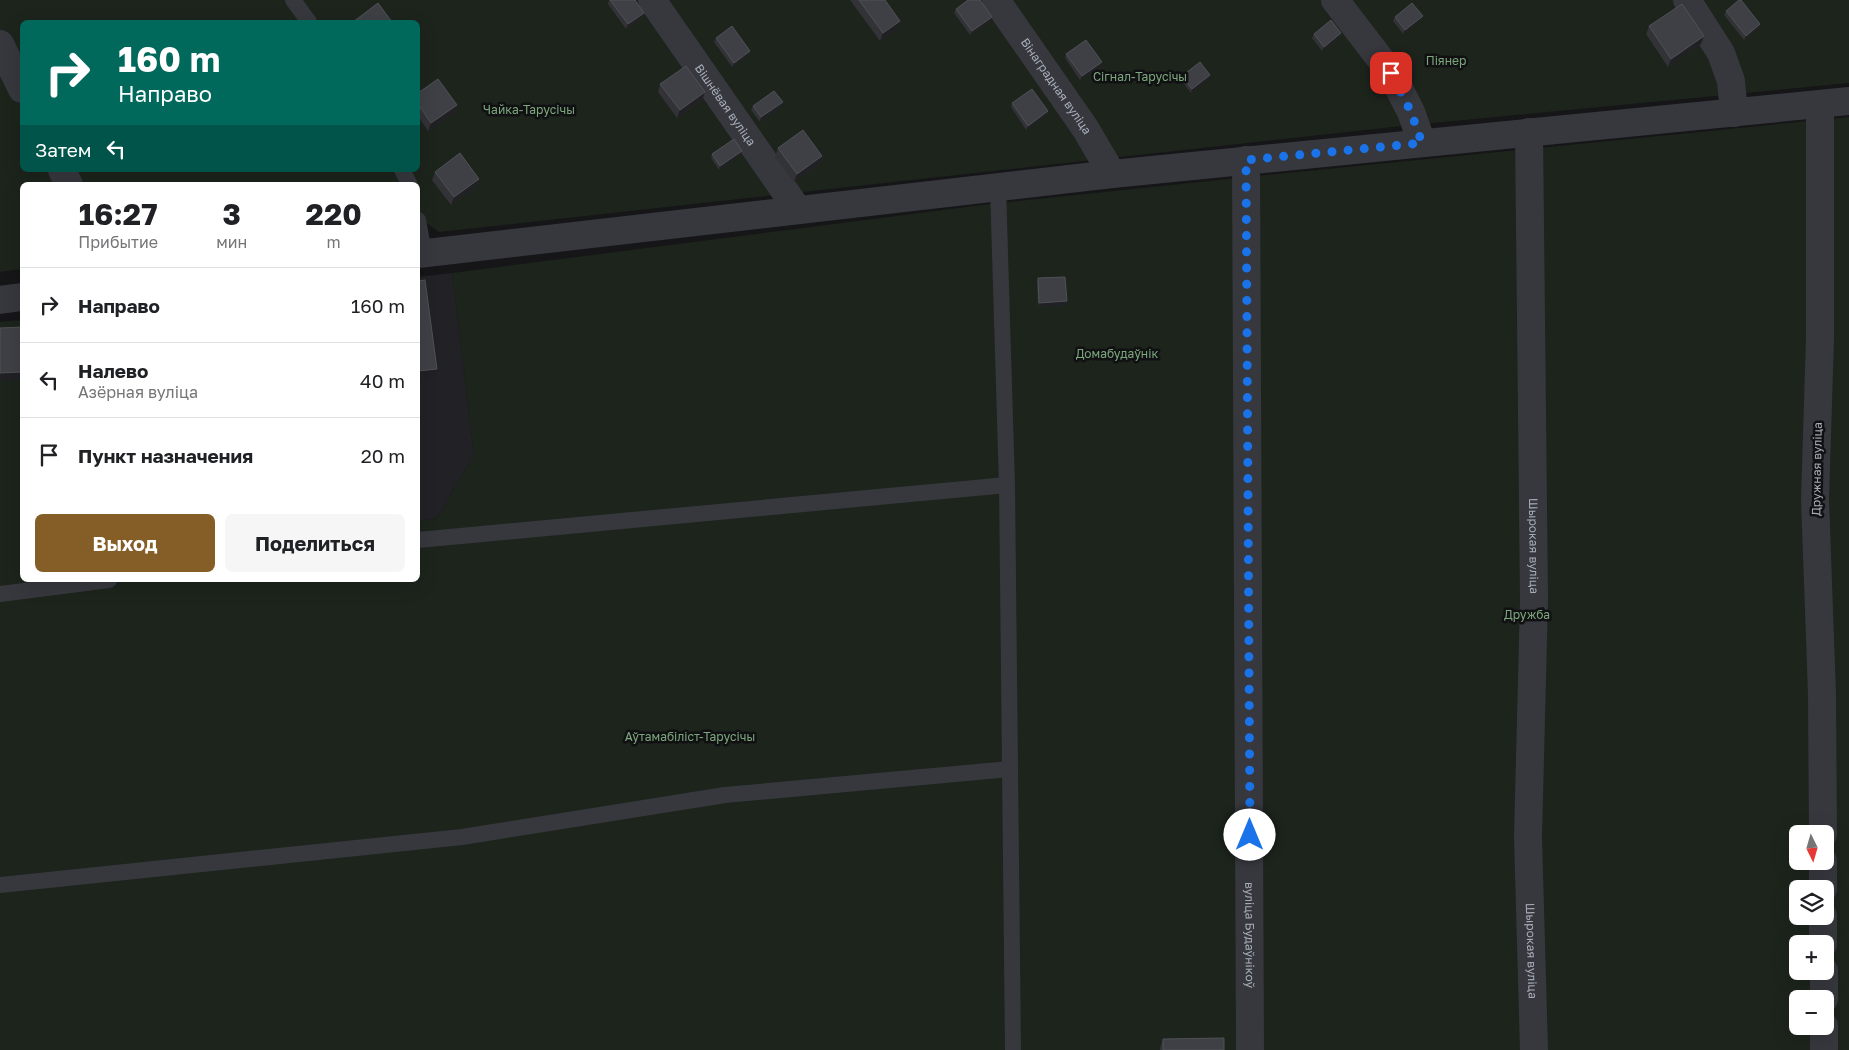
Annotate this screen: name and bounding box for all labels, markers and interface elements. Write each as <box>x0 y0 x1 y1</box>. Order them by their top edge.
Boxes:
street label: Вінаградная вуліца <box>1018 35 1095 137</box>
text: 160 m <box>118 38 220 80</box>
icon: right <box>35 40 100 105</box>
pin <box>1370 52 1412 94</box>
park label: Піянер <box>1426 53 1466 68</box>
icon: arrive <box>1377 59 1405 87</box>
street label: Вішнёвая вуліца <box>692 61 759 149</box>
park label: Сігнал-Тарусічы <box>1093 69 1187 84</box>
text: Направо <box>118 80 212 107</box>
park label: Чайка-Тарусічы <box>483 102 575 117</box>
icon: left <box>102 135 130 163</box>
text: Затем <box>35 138 92 161</box>
text: 16:27 <box>79 196 158 232</box>
text: 3 <box>223 196 241 232</box>
text: 220 <box>306 196 362 232</box>
text: Прибытие <box>78 232 158 252</box>
text: мин <box>216 232 247 252</box>
text: m <box>327 232 341 252</box>
icon: right <box>35 291 63 319</box>
text: Направо <box>78 294 160 317</box>
text: 160 m <box>351 294 405 317</box>
park label: Домабудаўнік <box>1076 346 1158 361</box>
text: Налево <box>78 359 148 382</box>
icon: left <box>35 366 63 394</box>
text: 40 m <box>360 369 405 392</box>
text: Азёрная вуліца <box>78 382 198 402</box>
street label: Дружная вуліца <box>1808 422 1825 516</box>
icon: arrive <box>35 441 63 469</box>
text: Пункт назначения <box>78 444 253 467</box>
text: 20 m <box>361 444 405 467</box>
street label: Шырокая вуліца <box>1526 498 1542 594</box>
button: Выход <box>35 514 215 572</box>
button: Поделиться <box>225 514 405 572</box>
park label: Дружба <box>1504 607 1550 622</box>
park label: Аўтамабіліст-Тарусічы <box>625 729 755 744</box>
position arrow <box>1223 808 1275 860</box>
north arrow <box>1789 825 1834 870</box>
map controls <box>1789 825 1834 1035</box>
button: layers <box>1789 880 1834 925</box>
street label: вуліца Будаўнікоў <box>1242 882 1258 988</box>
street label: Шырокая вуліца <box>1523 903 1541 999</box>
button: + <box>1789 935 1834 980</box>
button: − <box>1789 990 1834 1035</box>

